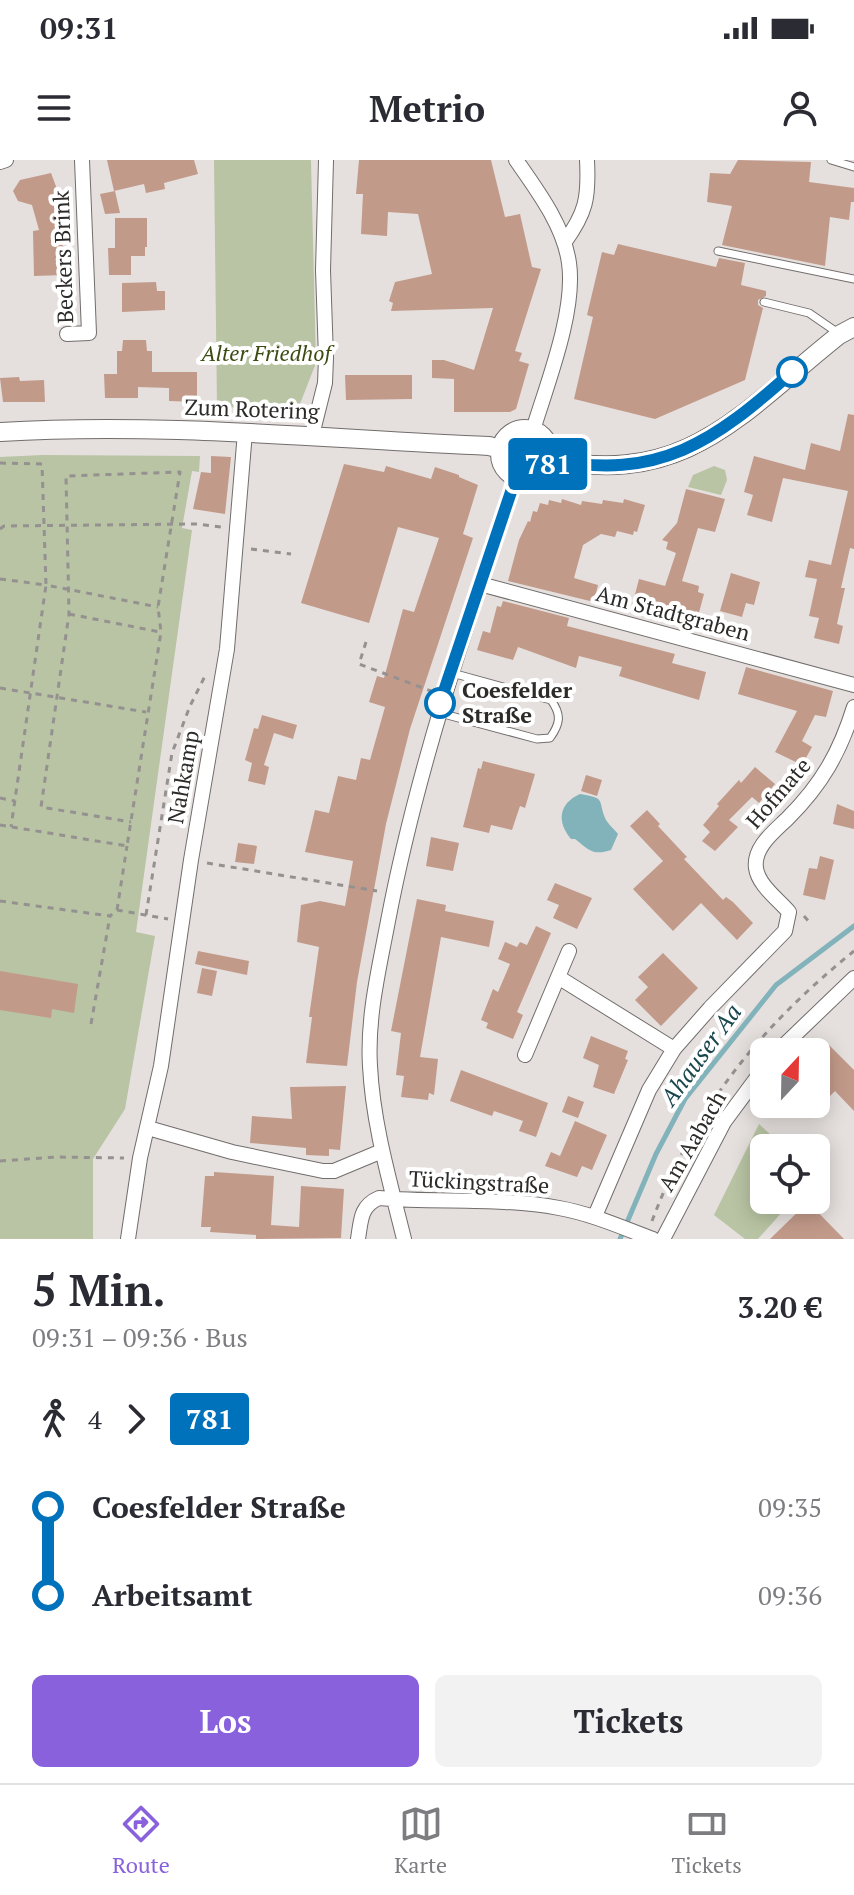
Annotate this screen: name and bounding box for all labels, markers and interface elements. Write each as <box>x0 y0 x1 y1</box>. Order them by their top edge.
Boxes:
text: 09:31 <box>40 8 118 48</box>
text: Metrio <box>369 85 485 132</box>
icon: menu <box>32 86 76 130</box>
icon: person <box>778 86 822 130</box>
street label: Beckers Brink <box>46 189 79 324</box>
park label: Alter Friedhof <box>199 338 335 367</box>
unlabelled marker <box>777 357 807 387</box>
street label: Zum Rotering <box>184 392 320 425</box>
line badge: 781 <box>502 438 594 490</box>
text: 781 <box>524 445 572 482</box>
street label: Am Stadtgraben <box>593 578 753 647</box>
place label: Coesfelder Straße <box>462 675 573 729</box>
marker: Coesfelder Straße <box>425 688 455 718</box>
street label: Nahkamp <box>160 728 205 826</box>
street label: Hofmate <box>739 751 816 834</box>
water label: Ahauser Aa <box>651 997 748 1114</box>
north arrow <box>750 1038 830 1118</box>
map controls <box>750 1038 830 1214</box>
street label: Am Aabach <box>651 1085 732 1196</box>
button: locate <box>750 1134 830 1214</box>
street label: Tückingstraße <box>408 1163 550 1200</box>
text: 5 Min. <box>32 1260 166 1319</box>
text: 3.20 € <box>737 1287 822 1327</box>
text: 09:31 – 09:36 · Bus <box>32 1320 248 1354</box>
icon: walk <box>32 1397 76 1441</box>
icon: forward <box>114 1397 158 1441</box>
text: 781 <box>186 1400 233 1437</box>
text: 4 <box>88 1402 102 1436</box>
text: Coesfelder Straße <box>92 1487 346 1527</box>
text: 09:35 <box>758 1490 822 1524</box>
text: Arbeitsamt <box>92 1575 252 1615</box>
text: 09:36 <box>758 1578 822 1612</box>
button: Los <box>32 1675 419 1767</box>
button: Tickets <box>435 1675 822 1767</box>
tab: Route <box>112 1802 170 1879</box>
tab: Karte <box>394 1802 447 1879</box>
tab: Tickets <box>671 1802 742 1879</box>

